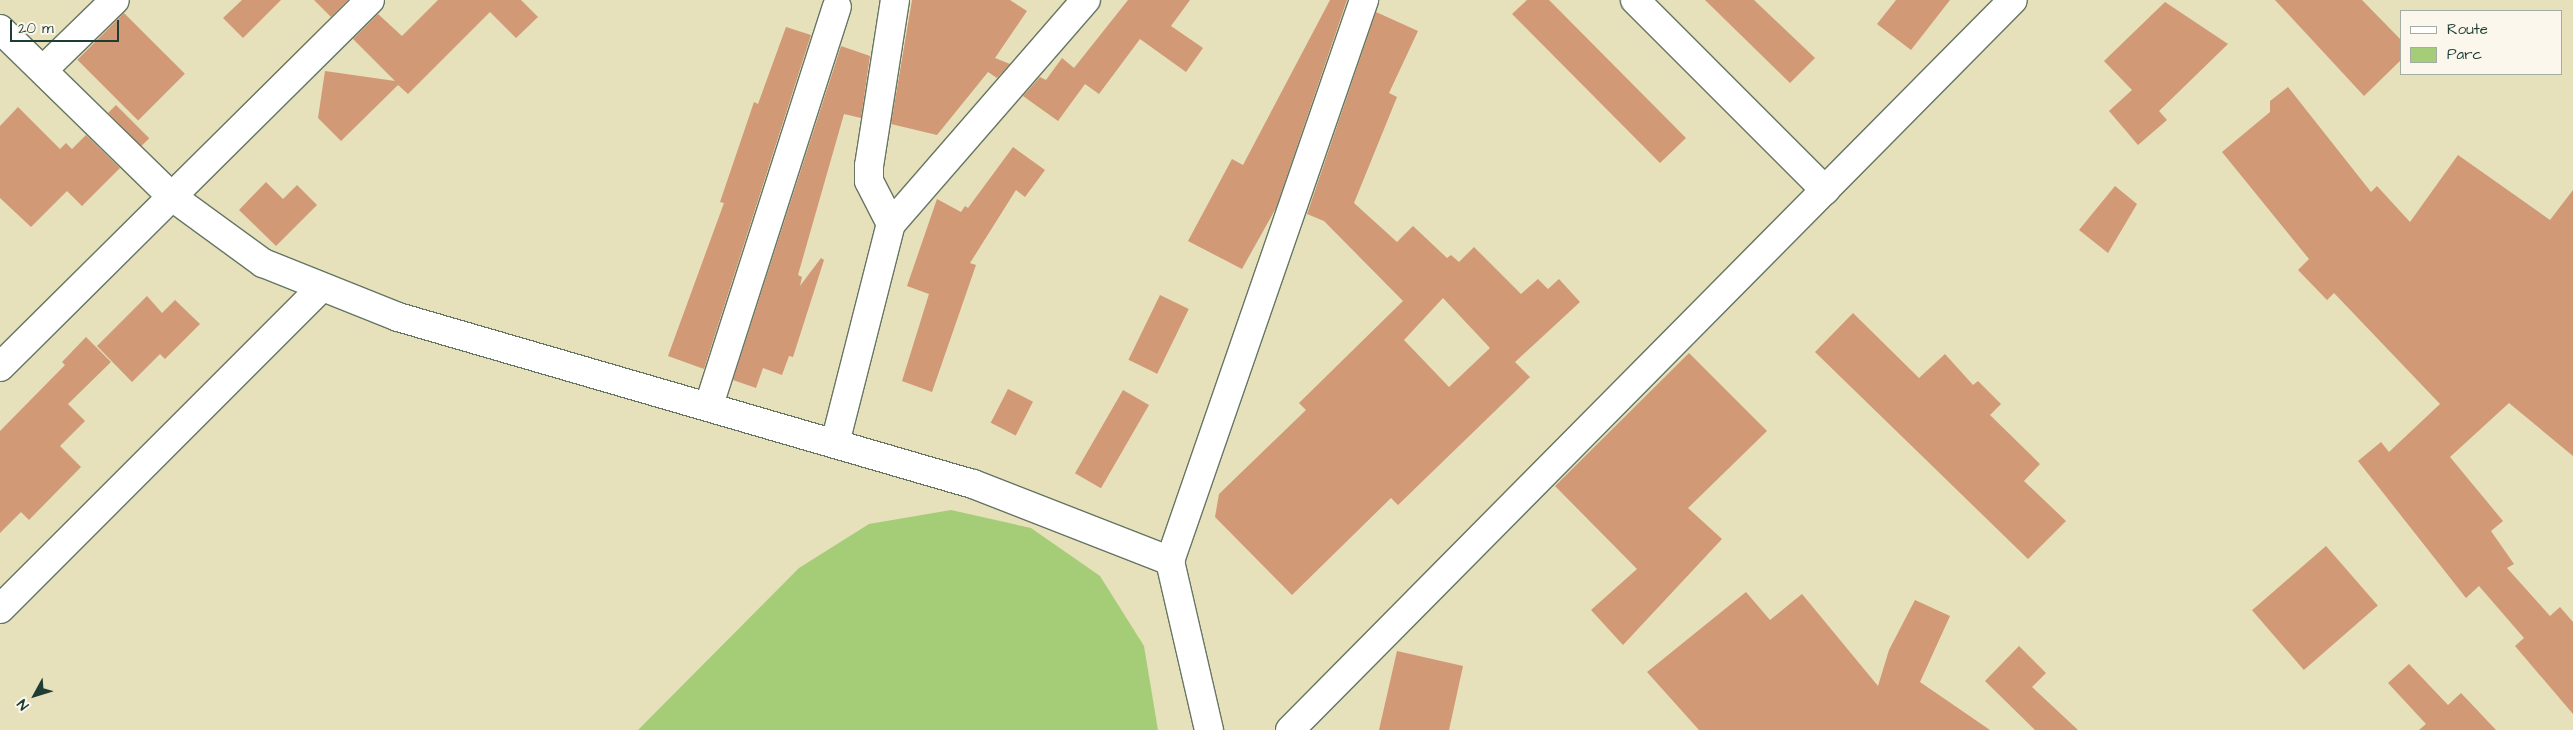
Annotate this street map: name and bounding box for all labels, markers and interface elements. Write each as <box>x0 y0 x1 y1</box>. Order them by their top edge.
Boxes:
scale bar <box>12 10 121 42</box>
legend <box>2400 10 2563 75</box>
text: 20 m <box>18 18 54 39</box>
text: Route <box>2447 19 2488 40</box>
text: Parc <box>2447 44 2482 65</box>
north arrow <box>10 670 60 720</box>
text: N <box>13 695 34 714</box>

